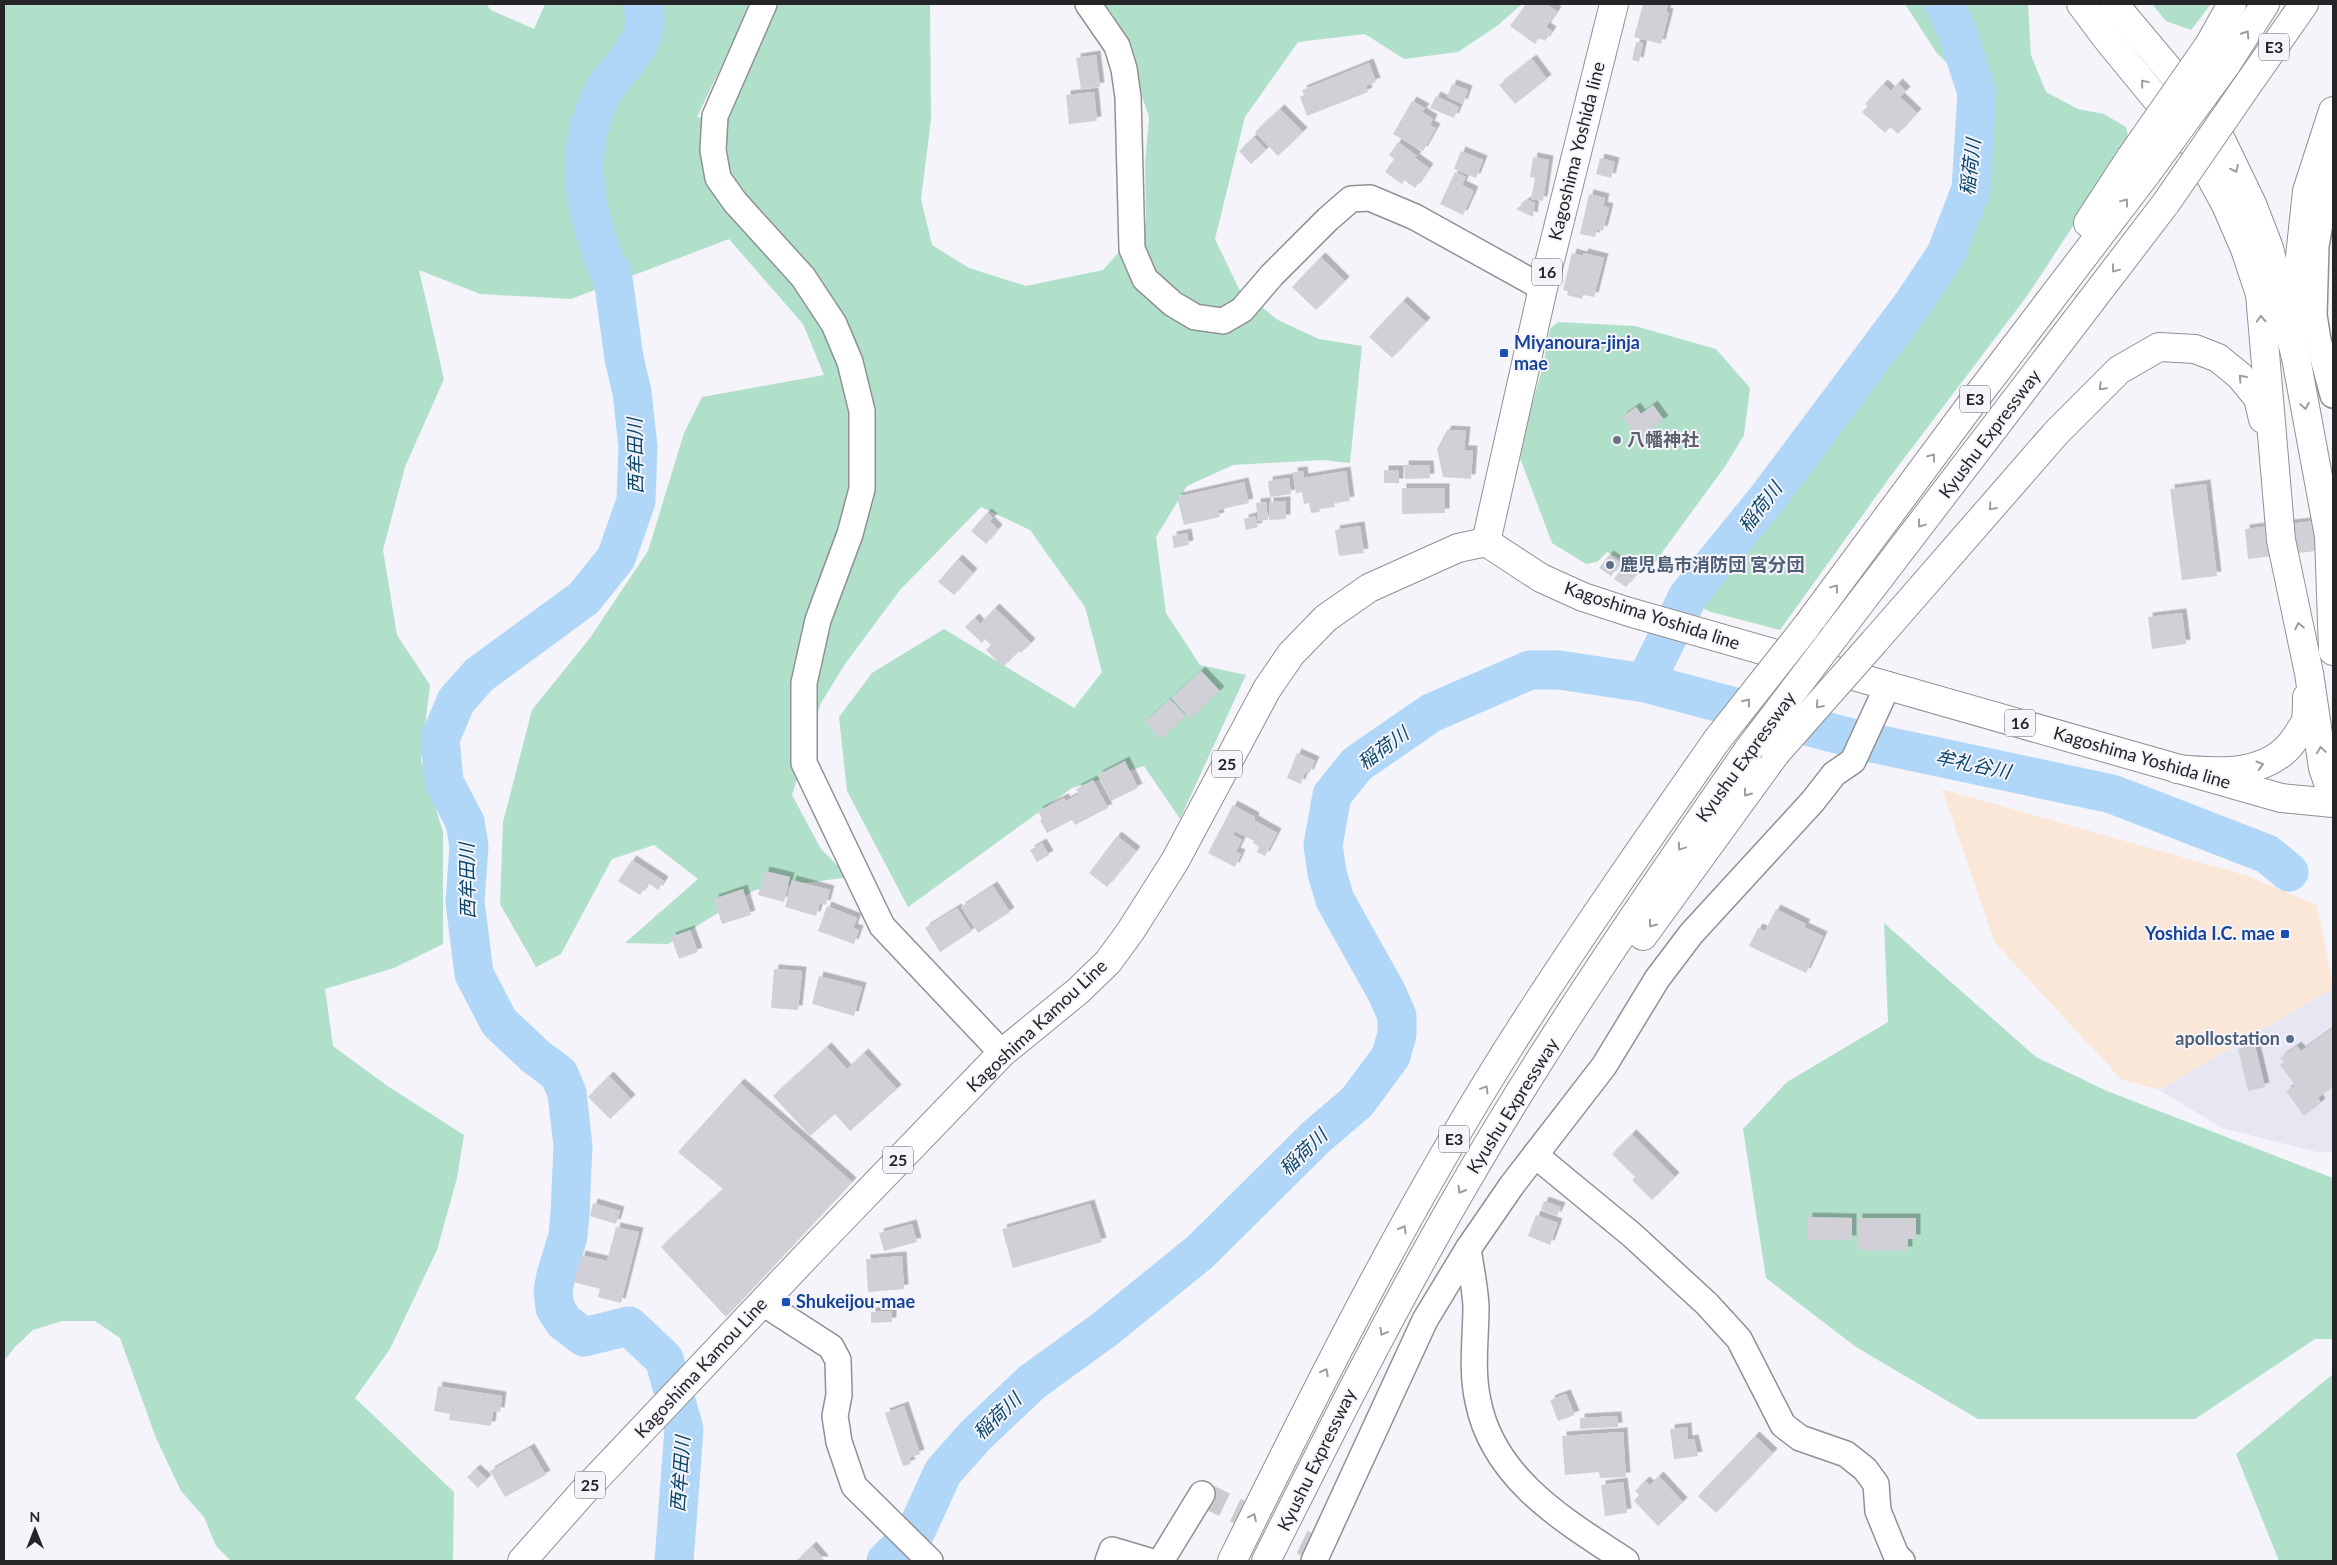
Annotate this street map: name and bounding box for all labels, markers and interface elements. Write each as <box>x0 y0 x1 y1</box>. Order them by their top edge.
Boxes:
one-way arrow <box>2239 31 2249 40</box>
road number: E3 <box>2259 34 2289 61</box>
street label: Kagoshima Yoshida line <box>1543 59 1609 242</box>
one-way arrow <box>2142 80 2150 89</box>
water label: 稲荷川 <box>1955 135 1985 197</box>
one-way arrow <box>2228 164 2239 173</box>
one-way arrow <box>2119 198 2128 208</box>
road number: 16 <box>1532 258 1562 286</box>
one-way arrow <box>2112 264 2121 273</box>
one-way arrow <box>2256 314 2267 322</box>
place label: Miyanoura-jinja mae <box>1514 331 1640 374</box>
marker: Miyanoura-jinja mae <box>1498 347 1510 359</box>
street label: Kyushu Expressway <box>1934 364 2045 502</box>
one-way arrow <box>2238 375 2247 384</box>
one-way arrow <box>2099 381 2108 390</box>
road number: E3 <box>1960 386 1990 412</box>
one-way arrow <box>2300 401 2310 410</box>
water label: 西牟田川 <box>622 416 647 494</box>
place label: 八幡神社 <box>1627 428 1699 450</box>
marker: 八幡神社 <box>1611 434 1623 446</box>
one-way arrow <box>1926 453 1935 463</box>
water label: 稲荷川 <box>1733 476 1787 536</box>
one-way arrow <box>1989 501 1998 510</box>
one-way arrow <box>1918 518 1927 528</box>
place label: 鹿児島市消防団 宮分団 <box>1620 553 1804 575</box>
marker: 鹿児島市消防団 宮分団 <box>1604 559 1616 571</box>
street label: Kagoshima Yoshida line <box>1562 576 1743 654</box>
one-way arrow <box>1829 584 1839 593</box>
one-way arrow <box>2294 621 2305 630</box>
street label: Kyushu Expressway <box>1691 686 1800 826</box>
one-way arrow <box>1742 699 1750 708</box>
one-way arrow <box>1815 699 1824 708</box>
road number: 16 <box>2005 710 2035 736</box>
water label: 稲荷川 <box>1353 720 1414 774</box>
street label: Kagoshima Yoshida line <box>2051 721 2233 793</box>
water label: 牟礼谷川 <box>1934 744 2015 783</box>
one-way arrow <box>2316 746 2326 755</box>
road number: 25 <box>1212 751 1242 778</box>
one-way arrow <box>2255 760 2263 770</box>
one-way arrow <box>1744 787 1753 796</box>
water label: 西牟田川 <box>454 841 479 919</box>
one-way arrow <box>1678 842 1688 851</box>
one-way arrow <box>1649 918 1657 927</box>
place label: Yoshida I.C. mae <box>2144 922 2275 944</box>
marker: Yoshida I.C. mae <box>2279 928 2291 940</box>
street label: Kagoshima Kamou Line <box>961 954 1111 1096</box>
place label: apollostation <box>2175 1027 2280 1049</box>
street label: Kyushu Expressway <box>1462 1033 1563 1177</box>
marker: apollostation <box>2284 1033 2296 1045</box>
one-way arrow <box>1478 1085 1488 1094</box>
water label: 稲荷川 <box>1274 1122 1333 1180</box>
road number: E3 <box>1439 1126 1469 1152</box>
road number: 25 <box>883 1146 913 1174</box>
one-way arrow <box>1458 1184 1468 1193</box>
one-way arrow <box>1397 1225 1407 1234</box>
place label: Shukeijou-mae <box>796 1290 915 1312</box>
street label: Kagoshima Kamou Line <box>629 1292 771 1442</box>
marker: Shukeijou-mae <box>780 1296 792 1308</box>
one-way arrow <box>1379 1327 1389 1336</box>
one-way arrow <box>1319 1368 1329 1377</box>
street label: Kyushu Expressway <box>1272 1384 1360 1534</box>
water label: 稲荷川 <box>968 1386 1027 1444</box>
water label: 西牟田川 <box>665 1433 694 1513</box>
road number: 25 <box>575 1472 605 1498</box>
north arrow <box>10 1505 60 1555</box>
text: N <box>30 1508 40 1525</box>
one-way arrow <box>1247 1514 1257 1523</box>

